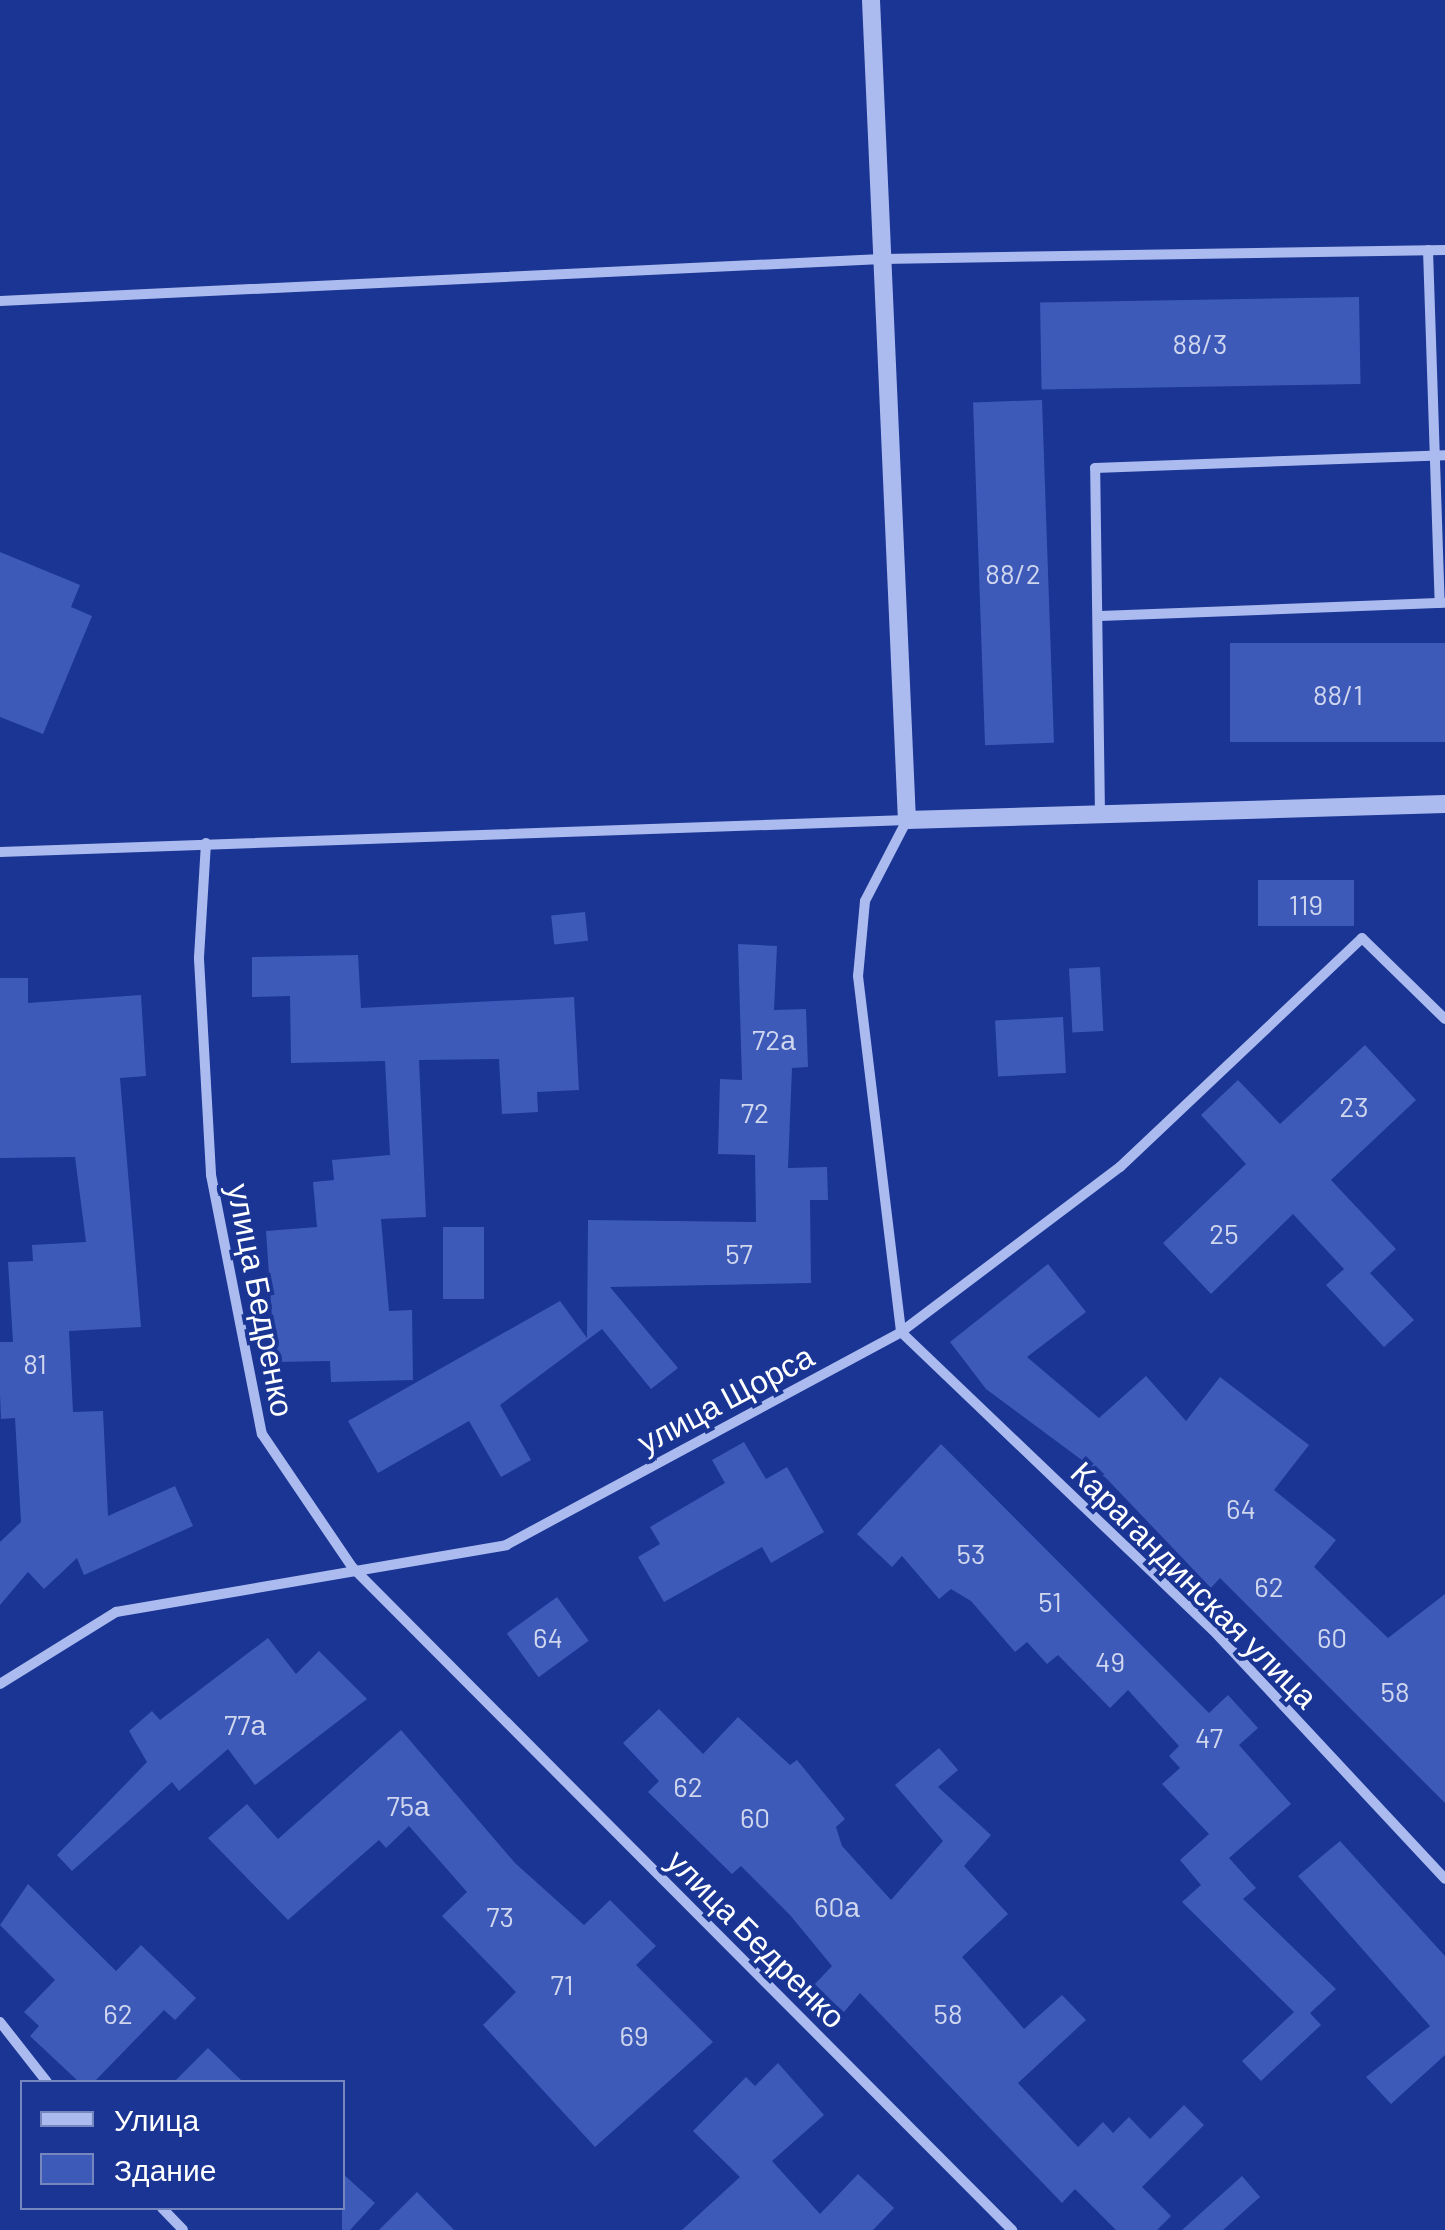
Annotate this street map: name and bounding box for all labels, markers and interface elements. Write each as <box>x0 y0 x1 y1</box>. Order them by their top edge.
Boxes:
house number: 88/3 <box>1173 326 1227 360</box>
house number: 88/2 <box>985 556 1041 590</box>
house number: 88/1 <box>1313 677 1363 711</box>
house number: 119 <box>1289 887 1323 921</box>
house number: 72а <box>752 1022 796 1056</box>
house number: 23 <box>1339 1089 1369 1123</box>
house number: 72 <box>741 1095 769 1129</box>
street label: улица Бедренко <box>221 1180 303 1420</box>
house number: 25 <box>1209 1216 1239 1250</box>
house number: 57 <box>725 1236 753 1270</box>
street label: улица Щорса <box>630 1336 820 1460</box>
house number: 81 <box>23 1346 47 1380</box>
street label: Карагандинская улица <box>1064 1453 1326 1715</box>
house number: 64 <box>1226 1491 1256 1525</box>
house number: 53 <box>957 1536 985 1570</box>
house number: 62 <box>1254 1569 1284 1603</box>
house number: 51 <box>1038 1584 1062 1618</box>
house number: 64 <box>533 1620 563 1654</box>
house number: 60 <box>1317 1620 1347 1654</box>
house number: 49 <box>1095 1644 1125 1678</box>
house number: 58 <box>1381 1674 1409 1708</box>
house number: 77а <box>224 1707 266 1741</box>
house number: 47 <box>1195 1720 1223 1754</box>
house number: 62 <box>673 1769 703 1803</box>
house number: 75а <box>386 1788 430 1822</box>
house number: 60 <box>740 1800 770 1834</box>
street label: улица Бедренко <box>660 1841 854 2035</box>
house number: 60а <box>814 1889 860 1923</box>
house number: 73 <box>486 1899 514 1933</box>
house number: 71 <box>550 1967 574 2001</box>
house number: 62 <box>103 1996 133 2030</box>
house number: 58 <box>934 1996 962 2030</box>
house number: 69 <box>619 2018 649 2052</box>
legend <box>20 2080 345 2210</box>
text: Улица <box>114 2101 199 2137</box>
text: Здание <box>114 2151 216 2187</box>

